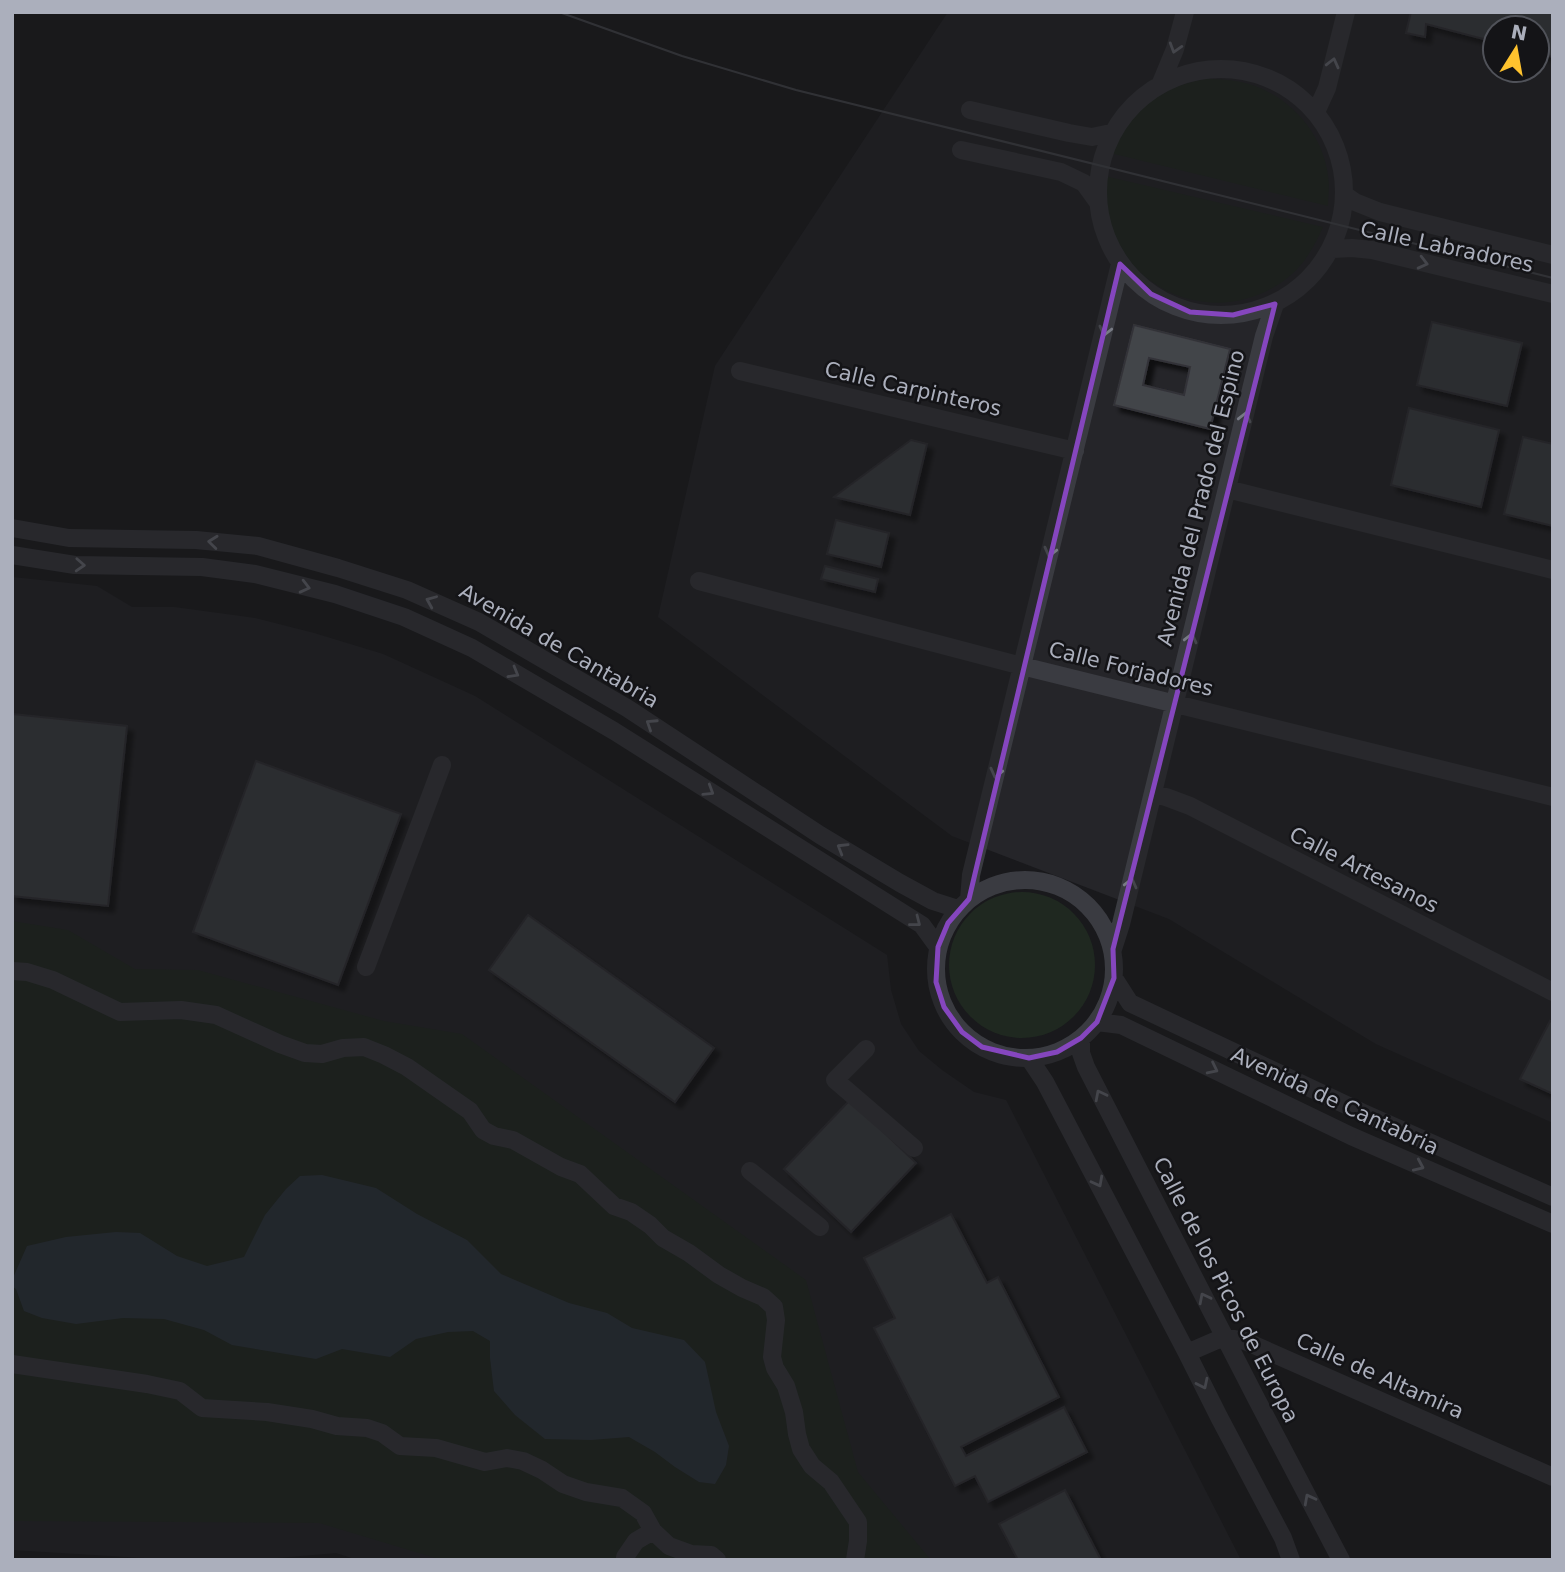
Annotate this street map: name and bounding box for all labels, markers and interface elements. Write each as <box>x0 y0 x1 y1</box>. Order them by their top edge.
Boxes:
north arrow <box>1481 14 1551 84</box>
text: N <box>1509 20 1529 45</box>
one-way arrow <box>1169 42 1183 54</box>
one-way arrow <box>1325 57 1339 69</box>
street label: Calle Labradores <box>1358 217 1536 277</box>
one-way arrow <box>1417 254 1429 269</box>
one-way arrow <box>1098 325 1113 337</box>
street label: Avenida del Prado del Espino <box>1153 348 1249 648</box>
street label: Calle Carpinteros <box>822 357 1004 421</box>
one-way arrow <box>1236 411 1251 423</box>
one-way arrow <box>207 534 219 549</box>
one-way arrow <box>1044 546 1058 558</box>
one-way arrow <box>74 557 85 572</box>
one-way arrow <box>299 579 311 593</box>
street label: Avenida de Cantabria <box>455 579 663 713</box>
one-way arrow <box>426 595 439 609</box>
one-way arrow <box>1182 632 1197 644</box>
street label: Calle Forjadores <box>1046 637 1216 701</box>
one-way arrow <box>507 665 520 678</box>
one-way arrow <box>646 720 659 732</box>
one-way arrow <box>990 767 1004 779</box>
one-way arrow <box>701 783 714 796</box>
street label: Calle Artesanos <box>1286 822 1442 918</box>
one-way arrow <box>836 843 849 856</box>
one-way arrow <box>1123 877 1137 889</box>
one-way arrow <box>909 914 921 927</box>
street label: Avenida de Cantabria <box>1227 1042 1443 1160</box>
one-way arrow <box>1206 1061 1218 1075</box>
one-way arrow <box>1095 1090 1109 1102</box>
street label: Calle de los Picos de Europa <box>1148 1153 1304 1427</box>
one-way arrow <box>1411 1158 1424 1172</box>
one-way arrow <box>1089 1175 1103 1187</box>
one-way arrow <box>1199 1292 1212 1305</box>
street label: Calle de Altamira <box>1293 1328 1467 1424</box>
one-way arrow <box>1194 1377 1208 1389</box>
one-way arrow <box>1304 1494 1317 1507</box>

